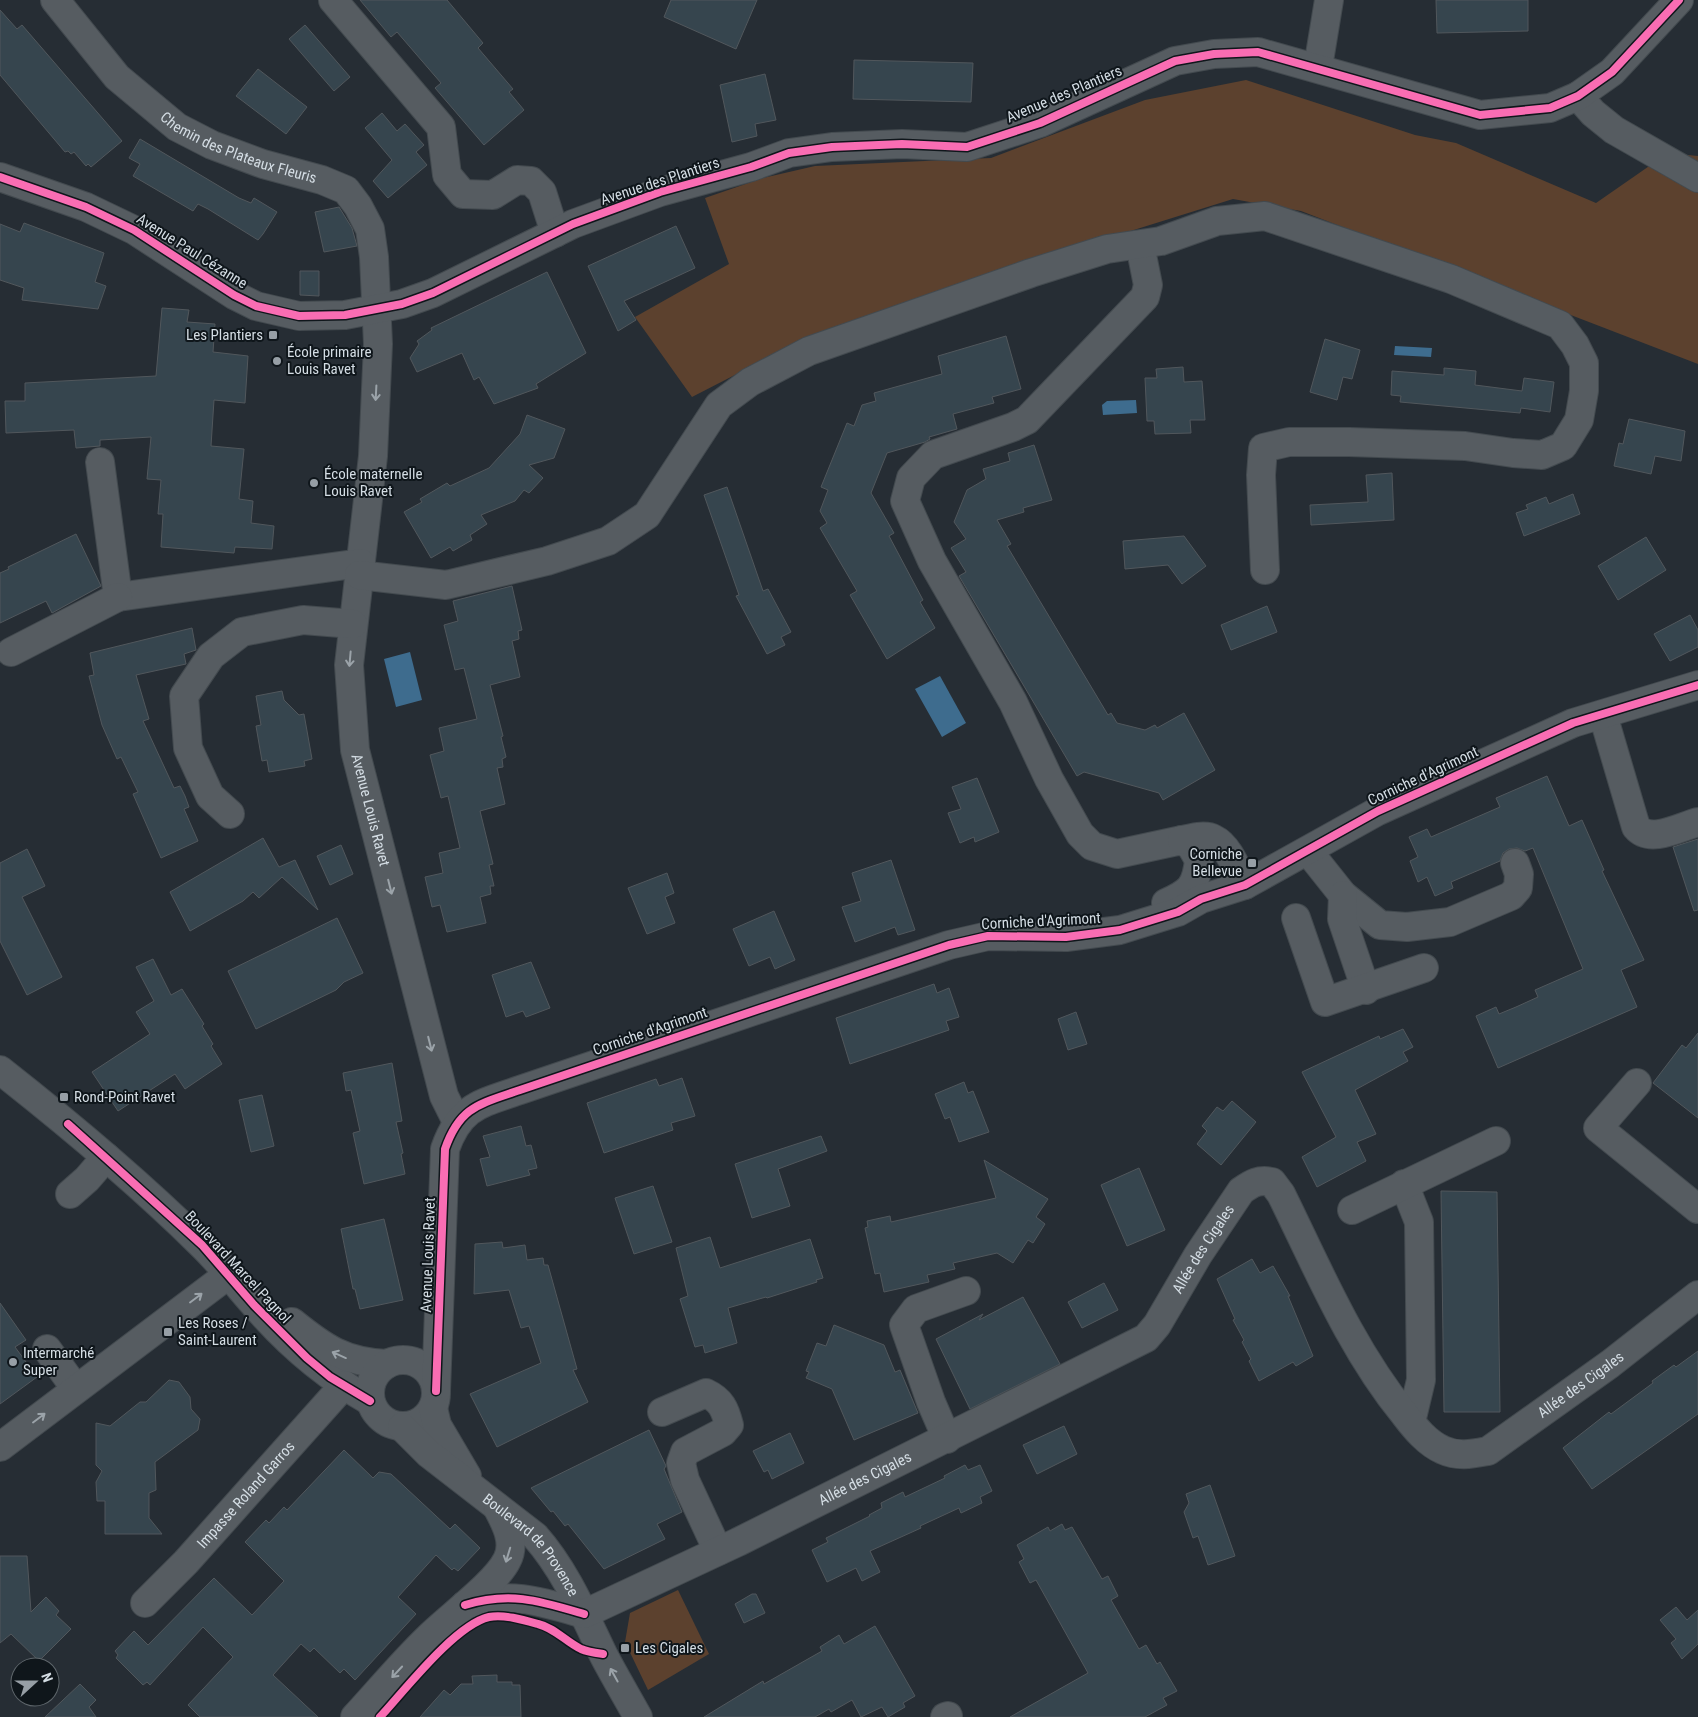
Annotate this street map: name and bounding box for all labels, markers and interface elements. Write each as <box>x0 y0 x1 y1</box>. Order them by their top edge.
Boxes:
street label: Avenue des Plantiers <box>1003 61 1125 126</box>
street label: Chemin des Plateaux Fleuris <box>157 108 319 187</box>
street label: Avenue des Plantiers <box>598 153 722 209</box>
street label: Avenue Paul Cézanne <box>133 210 251 292</box>
place label: Les Plantiers <box>186 326 263 344</box>
marker: Les Plantiers <box>267 329 279 341</box>
place label: École primaire Louis Ravet <box>287 343 372 378</box>
marker: École primaire Louis Ravet <box>271 355 283 367</box>
one-way arrow <box>371 384 380 400</box>
place label: École maternelle Louis Ravet <box>324 465 422 500</box>
marker: École maternelle Louis Ravet <box>308 477 320 489</box>
one-way arrow <box>345 650 355 666</box>
street label: Corniche d'Agrimont <box>1365 743 1481 809</box>
street label: Avenue Louis Ravet <box>347 752 394 868</box>
place label: Corniche Bellevue <box>1189 845 1242 880</box>
marker: Corniche Bellevue <box>1246 857 1258 869</box>
one-way arrow <box>386 878 395 894</box>
street label: Corniche d'Agrimont <box>981 909 1101 933</box>
street label: Corniche d'Agrimont <box>590 1003 710 1059</box>
one-way arrow <box>426 1035 436 1051</box>
place label: Rond-Point Ravet <box>74 1088 175 1106</box>
marker: Rond-Point Ravet <box>58 1091 70 1103</box>
street label: Avenue Louis Ravet <box>417 1197 439 1313</box>
street label: Allée des Cigales <box>1168 1201 1238 1297</box>
street label: Boulevard Marcel Pagnol <box>181 1207 295 1327</box>
one-way arrow <box>189 1292 202 1303</box>
place label: Les Roses / Saint-Laurent <box>178 1314 257 1349</box>
marker: Les Roses / Saint-Laurent <box>162 1326 174 1338</box>
place label: Intermarché Super <box>23 1344 94 1379</box>
street label: Allée des Cigales <box>1534 1348 1627 1422</box>
one-way arrow <box>332 1349 347 1359</box>
marker: Intermarché Super <box>7 1356 19 1368</box>
one-way arrow <box>32 1413 46 1423</box>
street label: Impasse Roland Garros <box>193 1437 299 1552</box>
street label: Allée des Cigales <box>815 1448 915 1509</box>
street label: Boulevard de Provence <box>479 1490 582 1599</box>
one-way arrow <box>502 1547 512 1563</box>
place label: Les Cigales <box>635 1639 703 1657</box>
marker: Les Cigales <box>619 1642 631 1654</box>
north arrow <box>10 1657 60 1707</box>
one-way arrow <box>391 1665 403 1678</box>
one-way arrow <box>609 1667 619 1682</box>
text: N <box>38 1670 56 1684</box>

